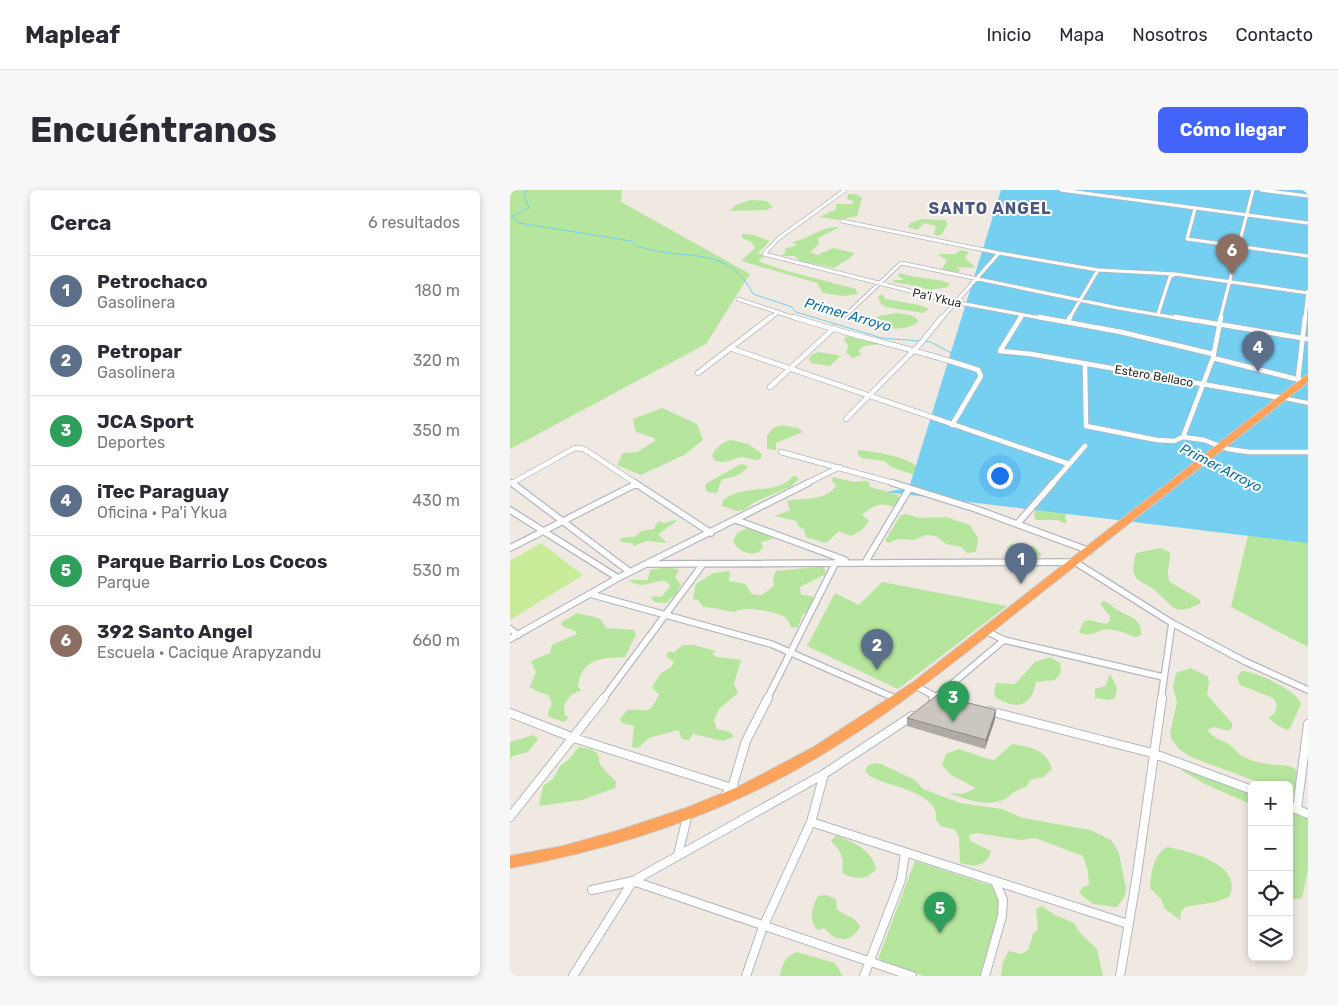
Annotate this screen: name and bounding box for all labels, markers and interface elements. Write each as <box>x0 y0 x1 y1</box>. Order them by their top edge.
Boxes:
text: Mapleaf <box>25 21 120 49</box>
text: Inicio <box>986 24 1031 46</box>
text: Mapa <box>1059 24 1104 46</box>
text: Nosotros <box>1132 24 1208 46</box>
text: Contacto <box>1236 24 1313 46</box>
button: Cómo llegar <box>1158 107 1308 153</box>
text: Encuéntranos <box>30 109 277 151</box>
district label: SANTO ANGEL <box>929 199 1051 218</box>
text: Cerca <box>50 210 111 235</box>
text: 6 resultados <box>368 213 460 232</box>
pin: 6 <box>1216 234 1248 275</box>
text: Petrochaco <box>97 270 208 293</box>
text: 1 <box>62 281 70 300</box>
text: 180 m <box>415 281 460 300</box>
street label: Pa'i Ykua <box>911 286 963 310</box>
text: Gasolinera <box>97 293 175 312</box>
water label: Primer Arroyo <box>803 295 893 335</box>
pin: 4 <box>1242 331 1274 372</box>
text: Petropar <box>97 340 182 363</box>
text: 2 <box>61 351 71 370</box>
text: 320 m <box>413 351 460 370</box>
street label: Estero Bellaco <box>1113 362 1195 390</box>
text: Gasolinera <box>97 363 175 382</box>
text: JCA Sport <box>97 410 194 433</box>
text: 3 <box>61 421 71 440</box>
text: 350 m <box>413 421 460 440</box>
text: Deportes <box>97 433 165 452</box>
water label: Primer Arroyo <box>1177 440 1265 496</box>
your location <box>987 463 1013 489</box>
text: iTec Paraguay <box>97 480 229 503</box>
text: 4 <box>61 491 71 510</box>
text: 430 m <box>412 491 460 510</box>
text: Oficina · Pa'i Ykua <box>97 503 227 522</box>
pin: 1 <box>1005 543 1037 584</box>
text: Parque Barrio Los Cocos <box>97 550 328 573</box>
text: 5 <box>61 561 71 580</box>
text: 530 m <box>413 561 460 580</box>
text: Parque <box>97 573 150 592</box>
text: 392 Santo Angel <box>97 620 253 643</box>
pin: 2 <box>861 629 893 670</box>
text: 6 <box>61 631 71 650</box>
text: 660 m <box>412 631 460 650</box>
text: Escuela · Cacique Arapyzandu <box>97 643 321 662</box>
pin: 3 <box>937 681 969 722</box>
map controls <box>1248 781 1293 961</box>
button: + <box>1248 781 1293 826</box>
button: − <box>1248 826 1293 871</box>
button: locate <box>1248 871 1293 916</box>
pin: 5 <box>924 892 956 933</box>
button: layers <box>1248 916 1293 961</box>

